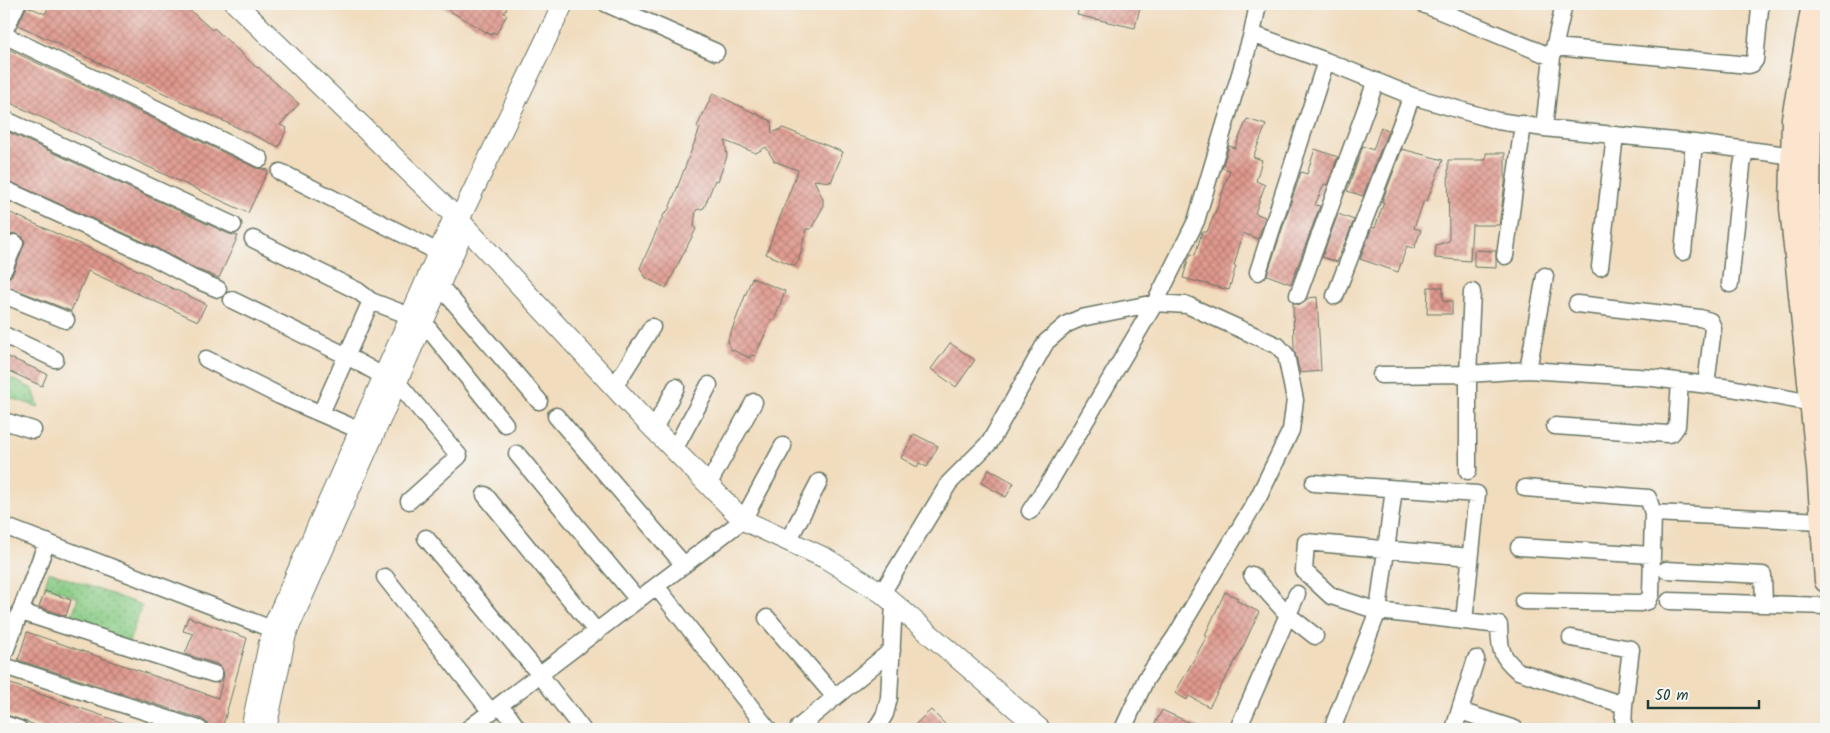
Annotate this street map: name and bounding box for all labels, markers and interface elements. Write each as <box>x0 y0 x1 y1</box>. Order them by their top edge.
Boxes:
scale bar <box>1648 678 1759 710</box>
text: 50 m <box>1655 684 1689 708</box>

